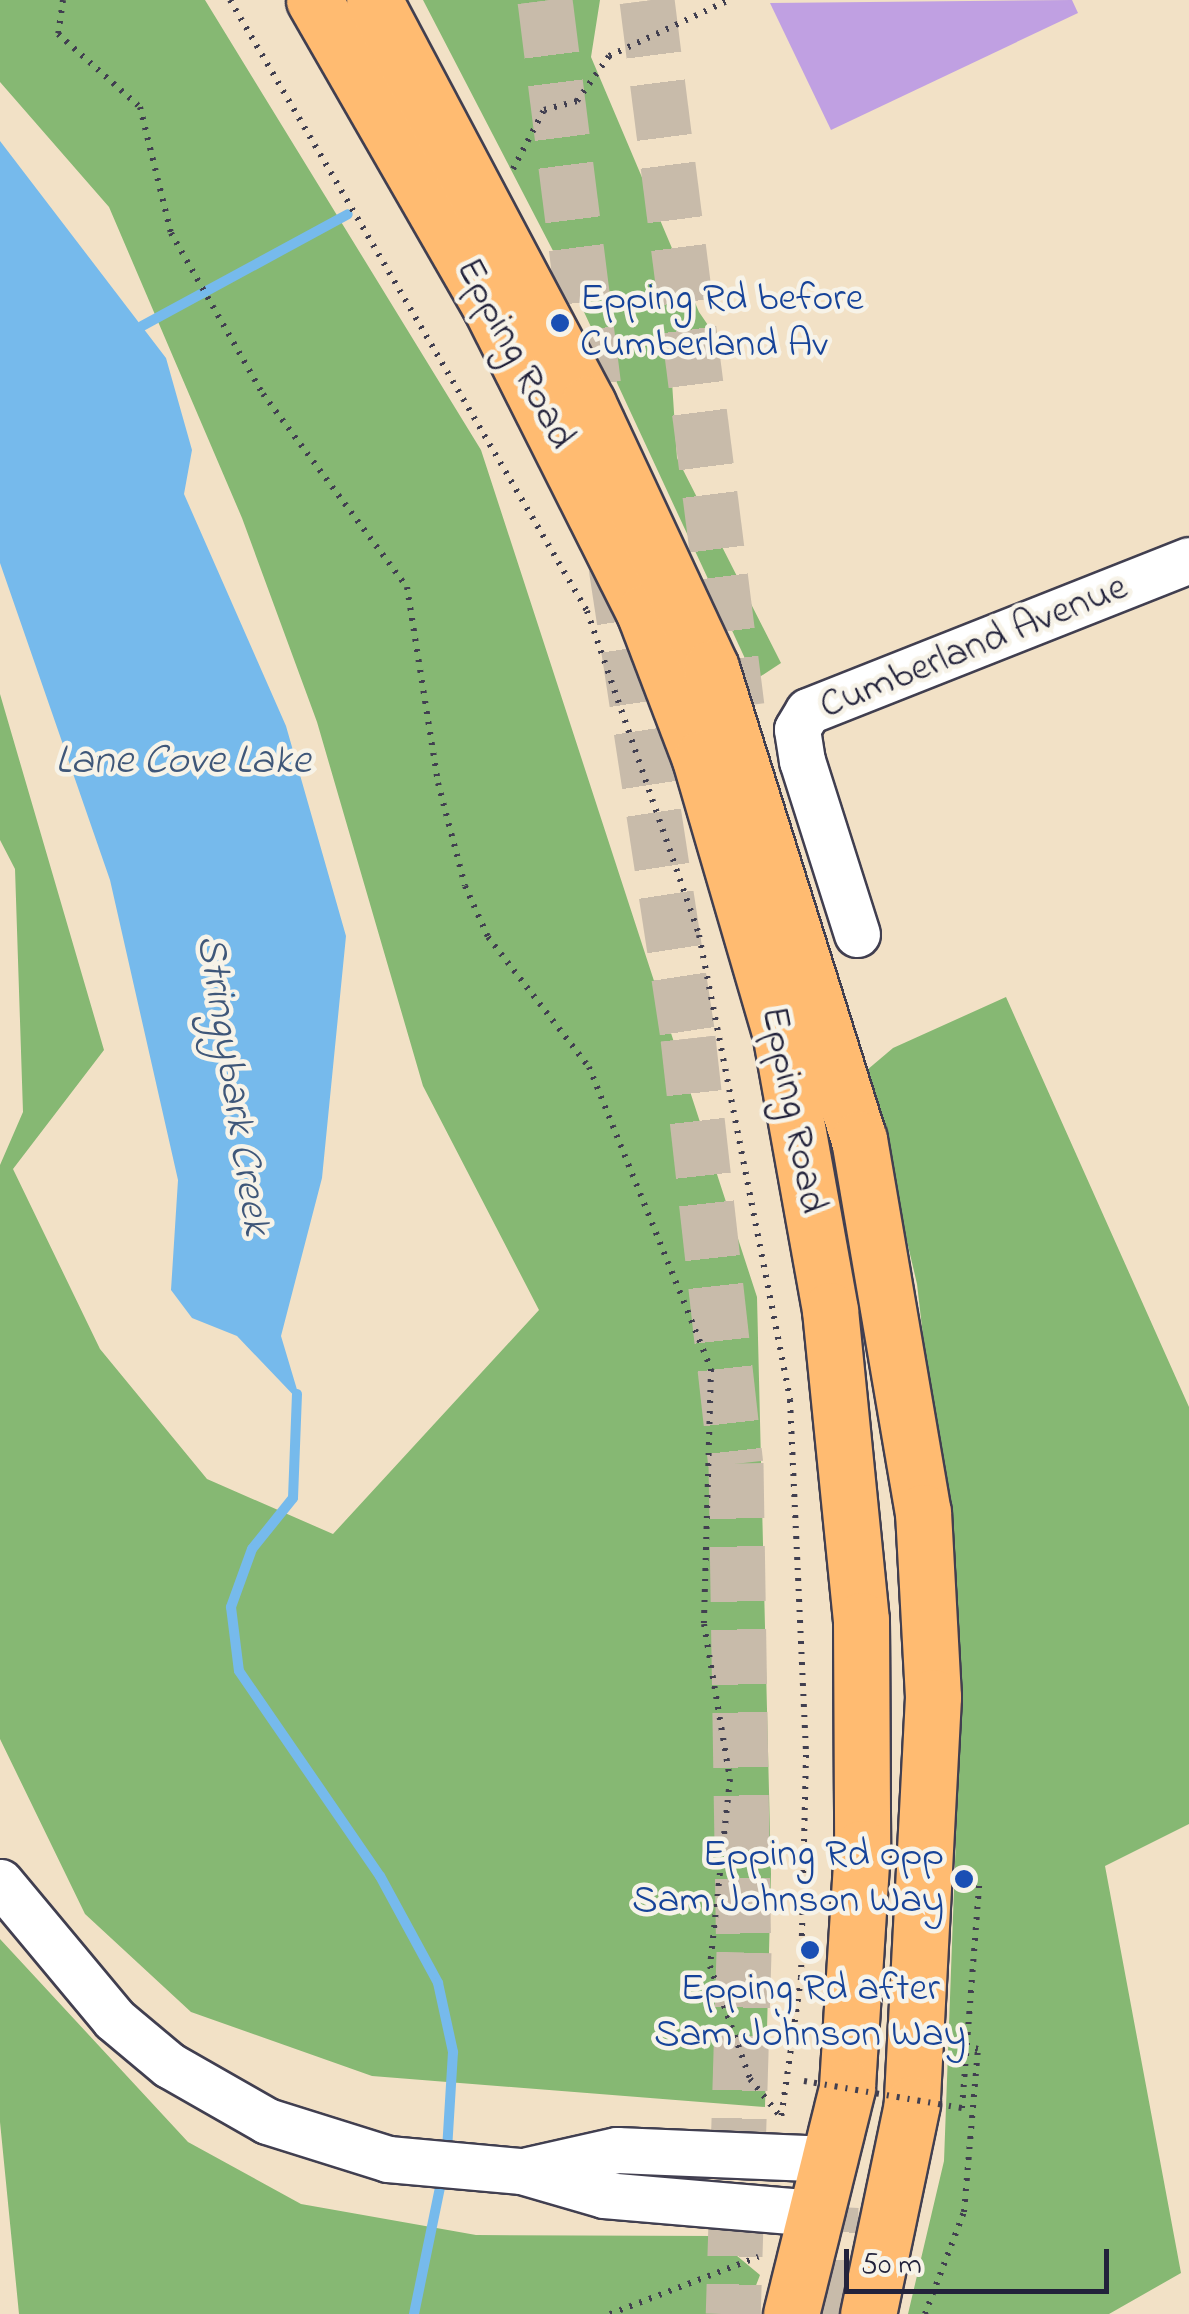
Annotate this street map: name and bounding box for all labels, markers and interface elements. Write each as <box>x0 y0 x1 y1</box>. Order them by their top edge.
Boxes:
street label: Epping Road <box>444 250 584 458</box>
place label: Epping Rd before Cumberland Av <box>580 276 864 370</box>
marker: Epping Rd before Cumberland Av <box>549 312 571 334</box>
street label: Cumberland Avenue <box>813 564 1135 732</box>
water label: Lane Cove Lake <box>55 737 311 787</box>
water label: Stringybark Creek <box>183 931 281 1239</box>
street label: Epping Road <box>748 1003 836 1217</box>
place label: Epping Rd opp Sam Johnson Way <box>632 1832 944 1926</box>
marker: Epping Rd opp Sam Johnson Way <box>953 1868 975 1890</box>
marker: Epping Rd after Sam Johnson Way <box>799 1939 821 1961</box>
place label: Epping Rd after Sam Johnson Way <box>654 1966 966 2060</box>
scale bar <box>849 2229 1114 2291</box>
text: 50 m <box>861 2244 922 2288</box>

